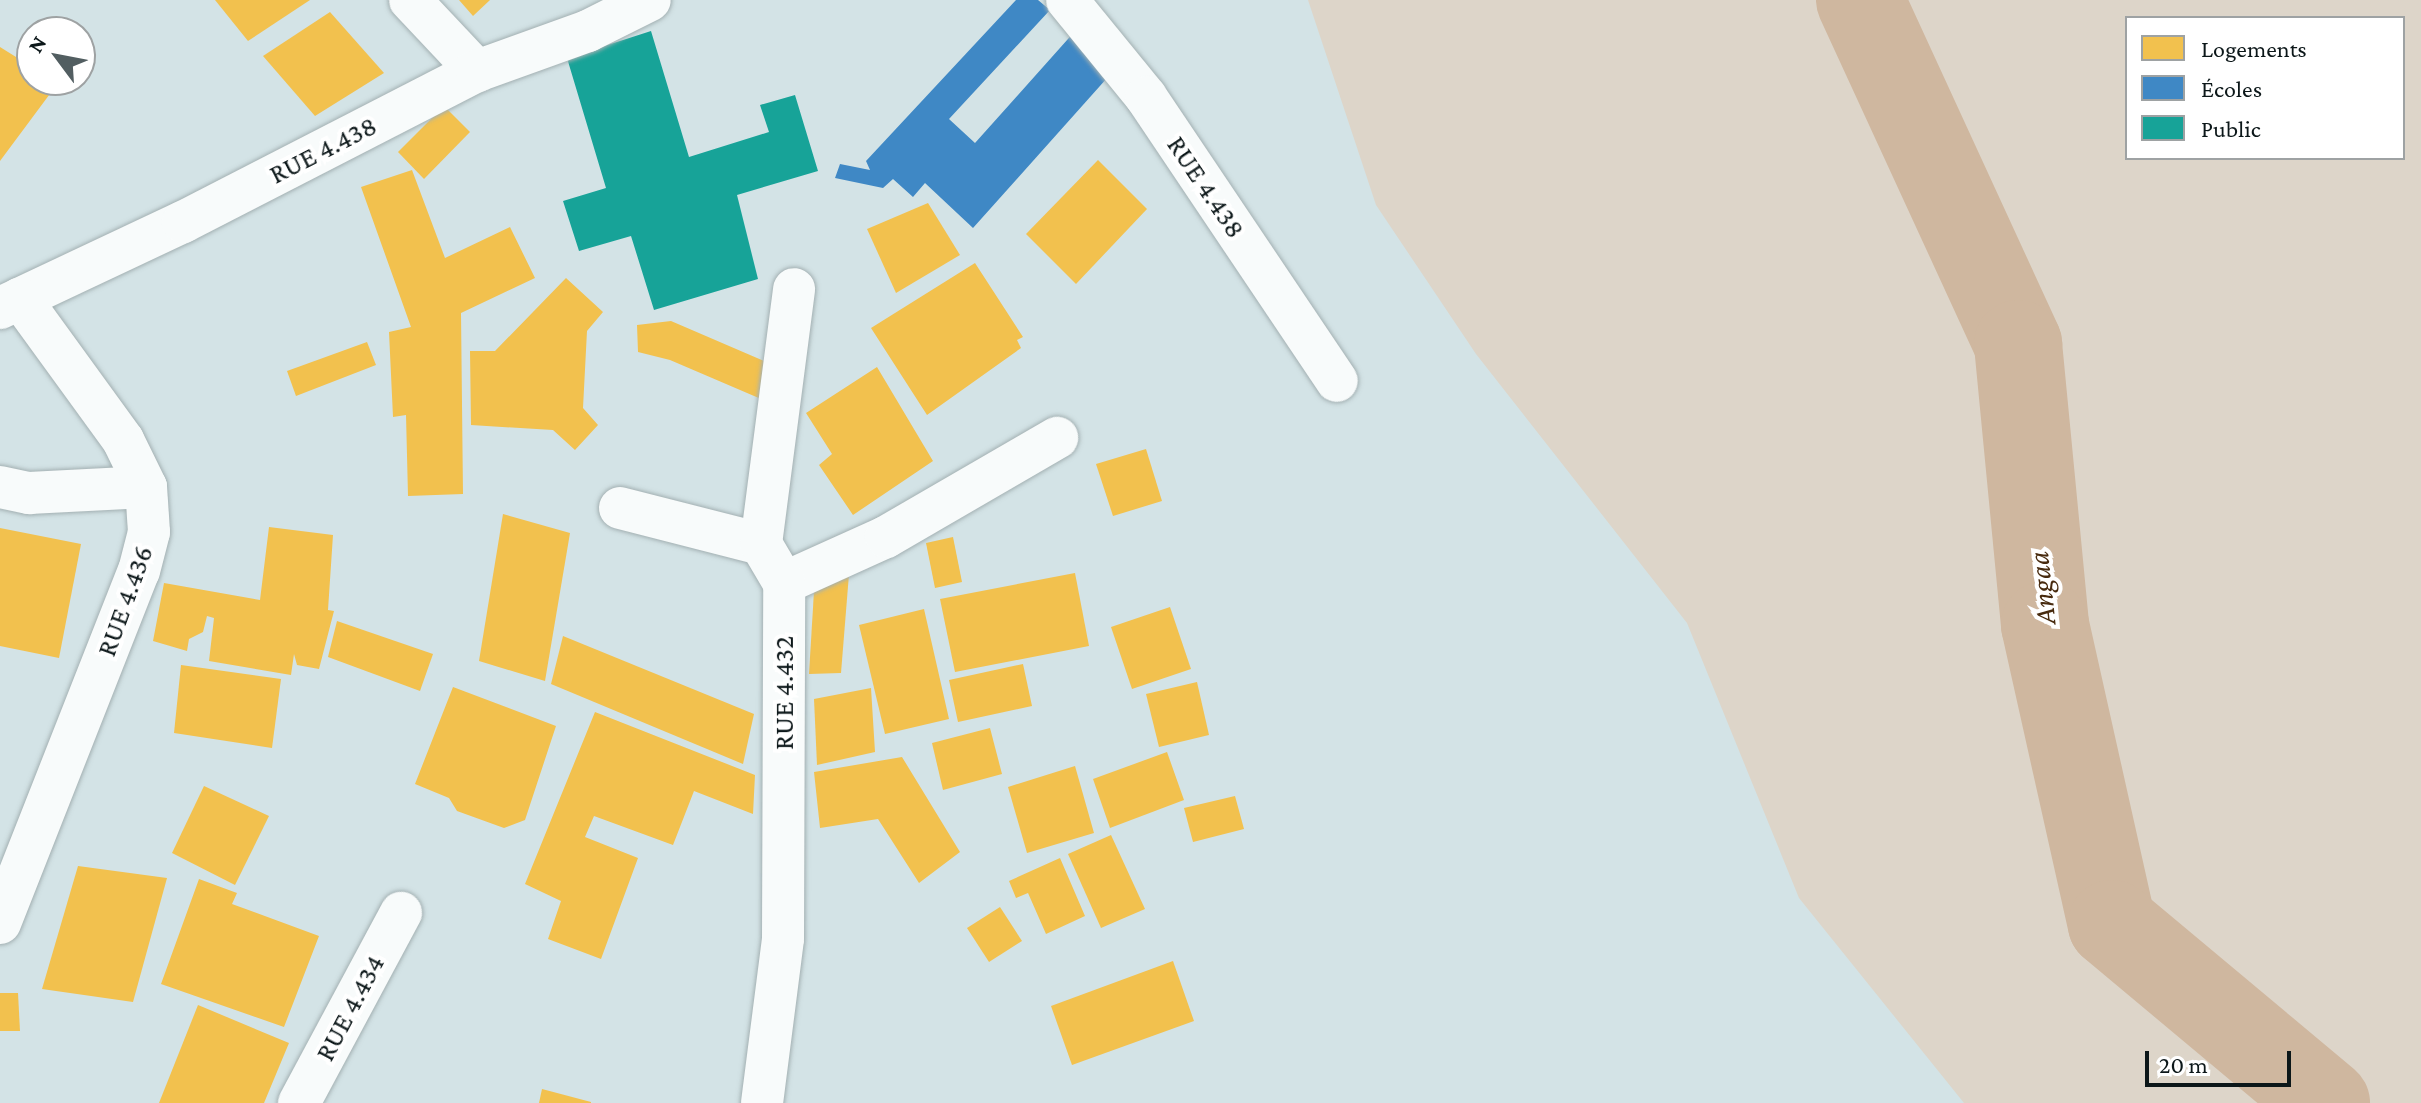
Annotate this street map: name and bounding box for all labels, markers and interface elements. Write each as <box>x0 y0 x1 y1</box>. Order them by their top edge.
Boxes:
north arrow <box>16 16 96 96</box>
legend <box>2125 16 2405 160</box>
text: N <box>22 31 51 57</box>
text: Logements <box>2201 35 2307 62</box>
text: Écoles <box>2201 75 2262 102</box>
street label: RUE 4.438 <box>264 109 382 191</box>
text: Public <box>2201 115 2261 142</box>
street label: RUE 4.438 <box>1160 129 1252 245</box>
street label: RUE 4.436 <box>90 541 160 661</box>
water label: Angaa <box>2020 550 2064 626</box>
street label: RUE 4.432 <box>767 636 801 750</box>
street label: RUE 4.434 <box>308 949 392 1067</box>
scale bar <box>2149 1035 2295 1085</box>
text: 20 m <box>2159 1051 2208 1078</box>

